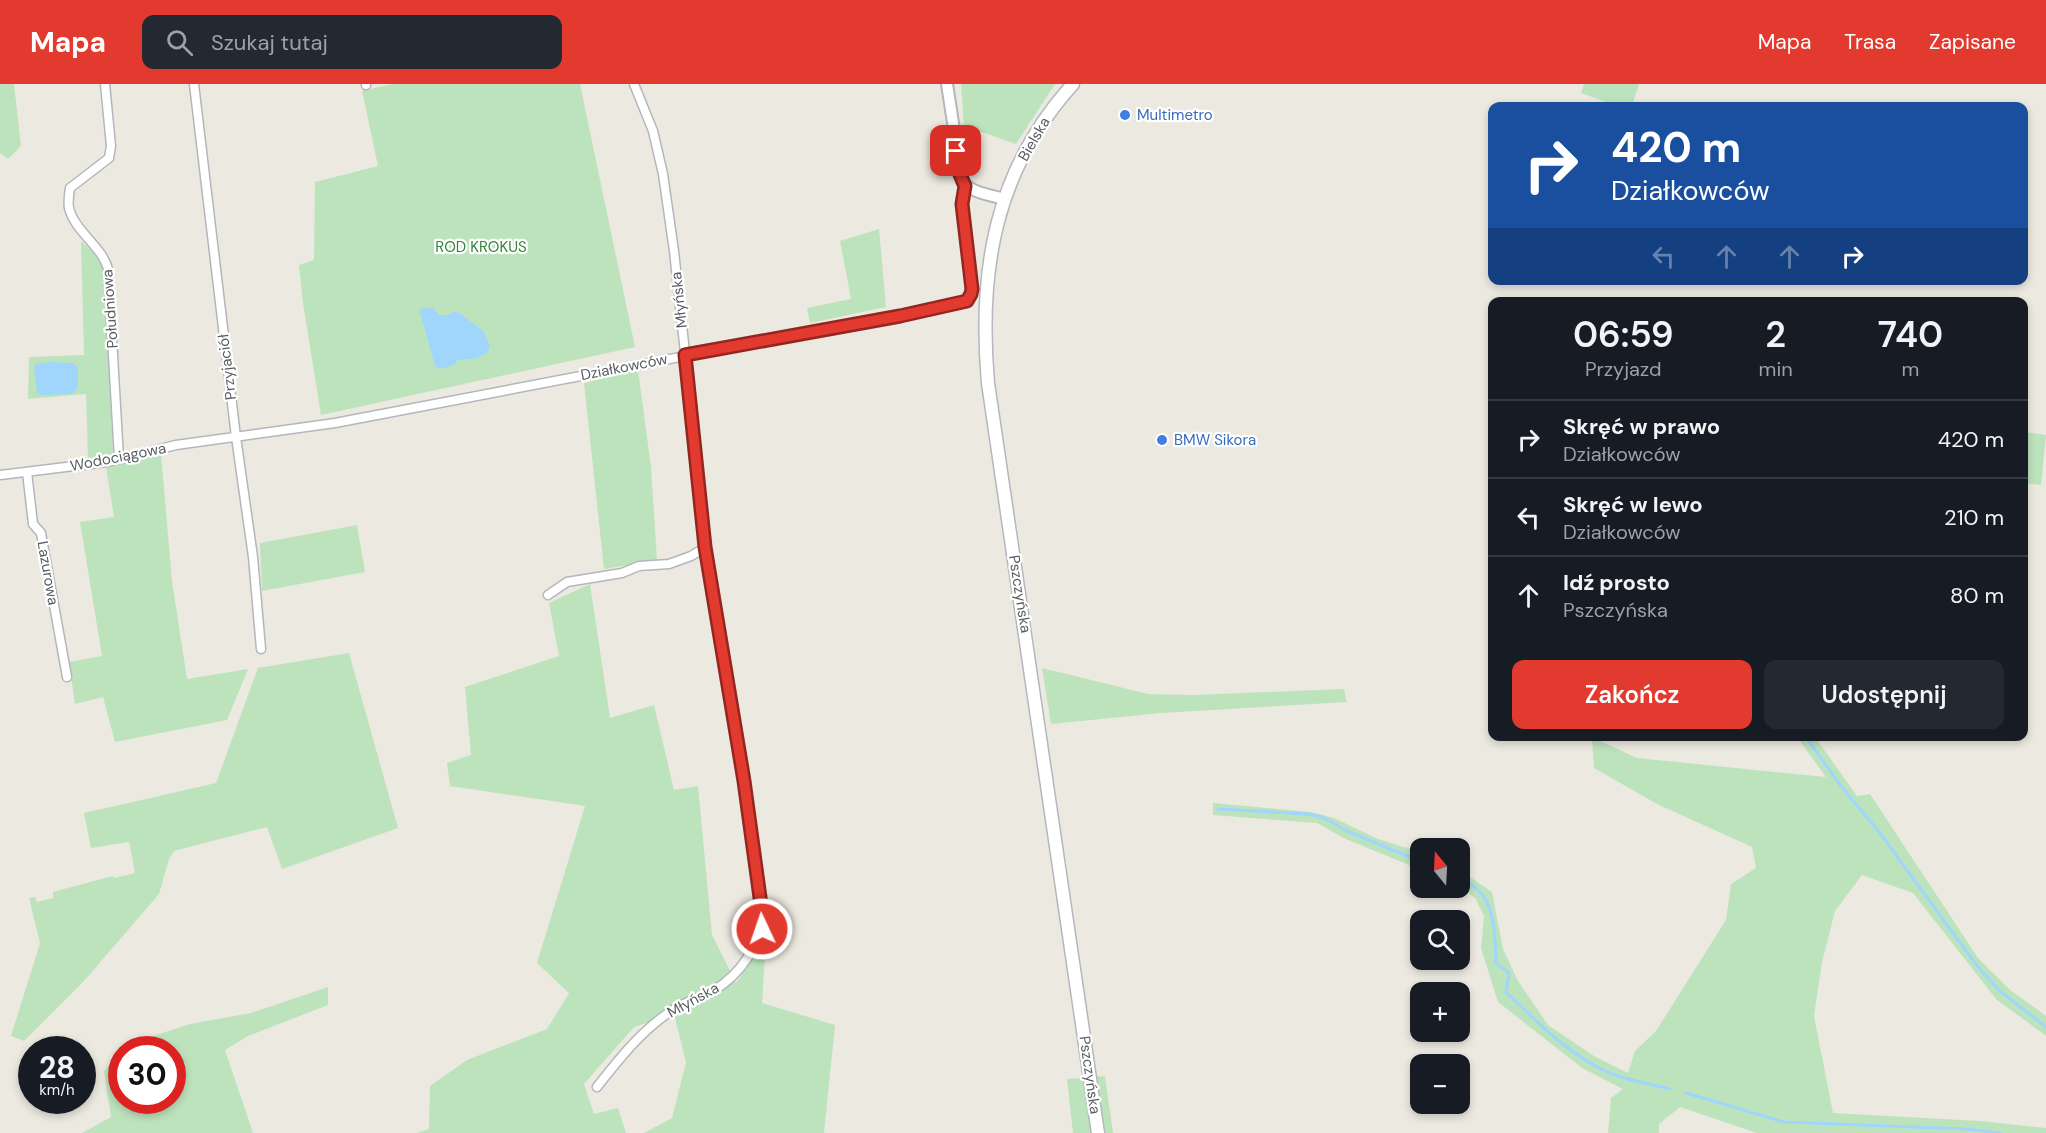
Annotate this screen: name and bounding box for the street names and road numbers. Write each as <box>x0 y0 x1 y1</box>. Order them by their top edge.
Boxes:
street label: Bielska <box>1013 113 1055 165</box>
street label: Południowa <box>97 269 123 349</box>
street label: Młyńska <box>666 271 692 329</box>
street label: Przyjaciół <box>213 333 241 401</box>
street label: Działkowców <box>579 349 670 385</box>
street label: Wodociągowa <box>68 438 168 476</box>
street label: Lazurowa <box>33 539 63 607</box>
street label: Pszczyńska <box>1004 554 1036 634</box>
street label: Młyńska <box>663 978 723 1022</box>
street label: Pszczyńska <box>1075 1035 1105 1115</box>

